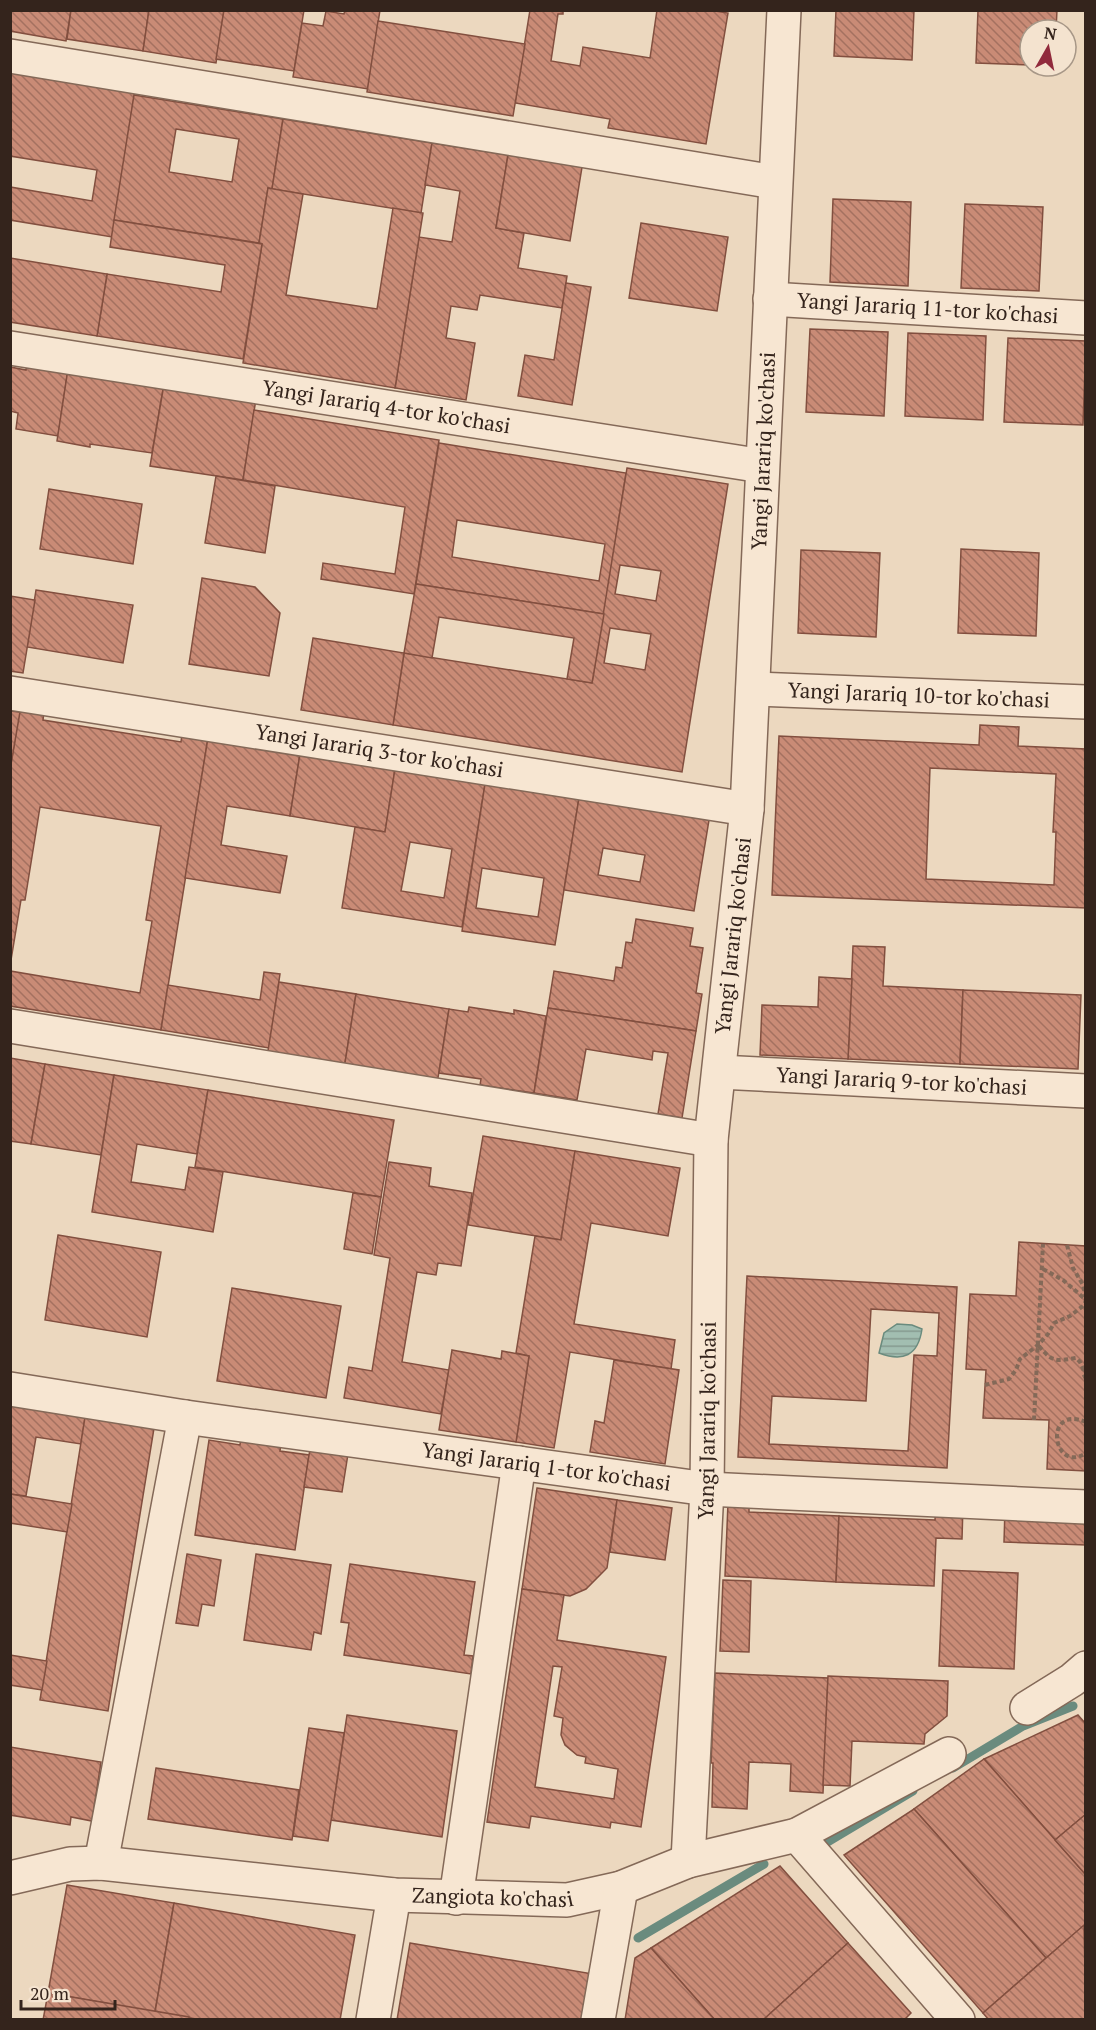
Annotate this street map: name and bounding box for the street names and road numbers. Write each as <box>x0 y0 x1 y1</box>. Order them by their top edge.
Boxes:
street label: Yangi Jarariq 11-tor ko'chasi <box>796 286 1059 329</box>
street label: Yangi Jarariq ko'chasi <box>744 351 781 550</box>
street label: Yangi Jarariq 4-tor ko'chasi <box>260 373 513 439</box>
street label: Yangi Jarariq 10-tor ko'chasi <box>787 675 1050 714</box>
street label: Yangi Jarariq 3-tor ko'chasi <box>253 717 506 784</box>
street label: Yangi Jarariq ko'chasi <box>708 836 757 1036</box>
street label: Yangi Jarariq 9-tor ko'chasi <box>776 1060 1028 1101</box>
street label: Yangi Jarariq ko'chasi <box>690 1321 722 1520</box>
street label: Yangi Jarariq 1-tor ko'chasi <box>420 1435 673 1497</box>
street label: Zangiota ko'chasi <box>411 1881 576 1913</box>

